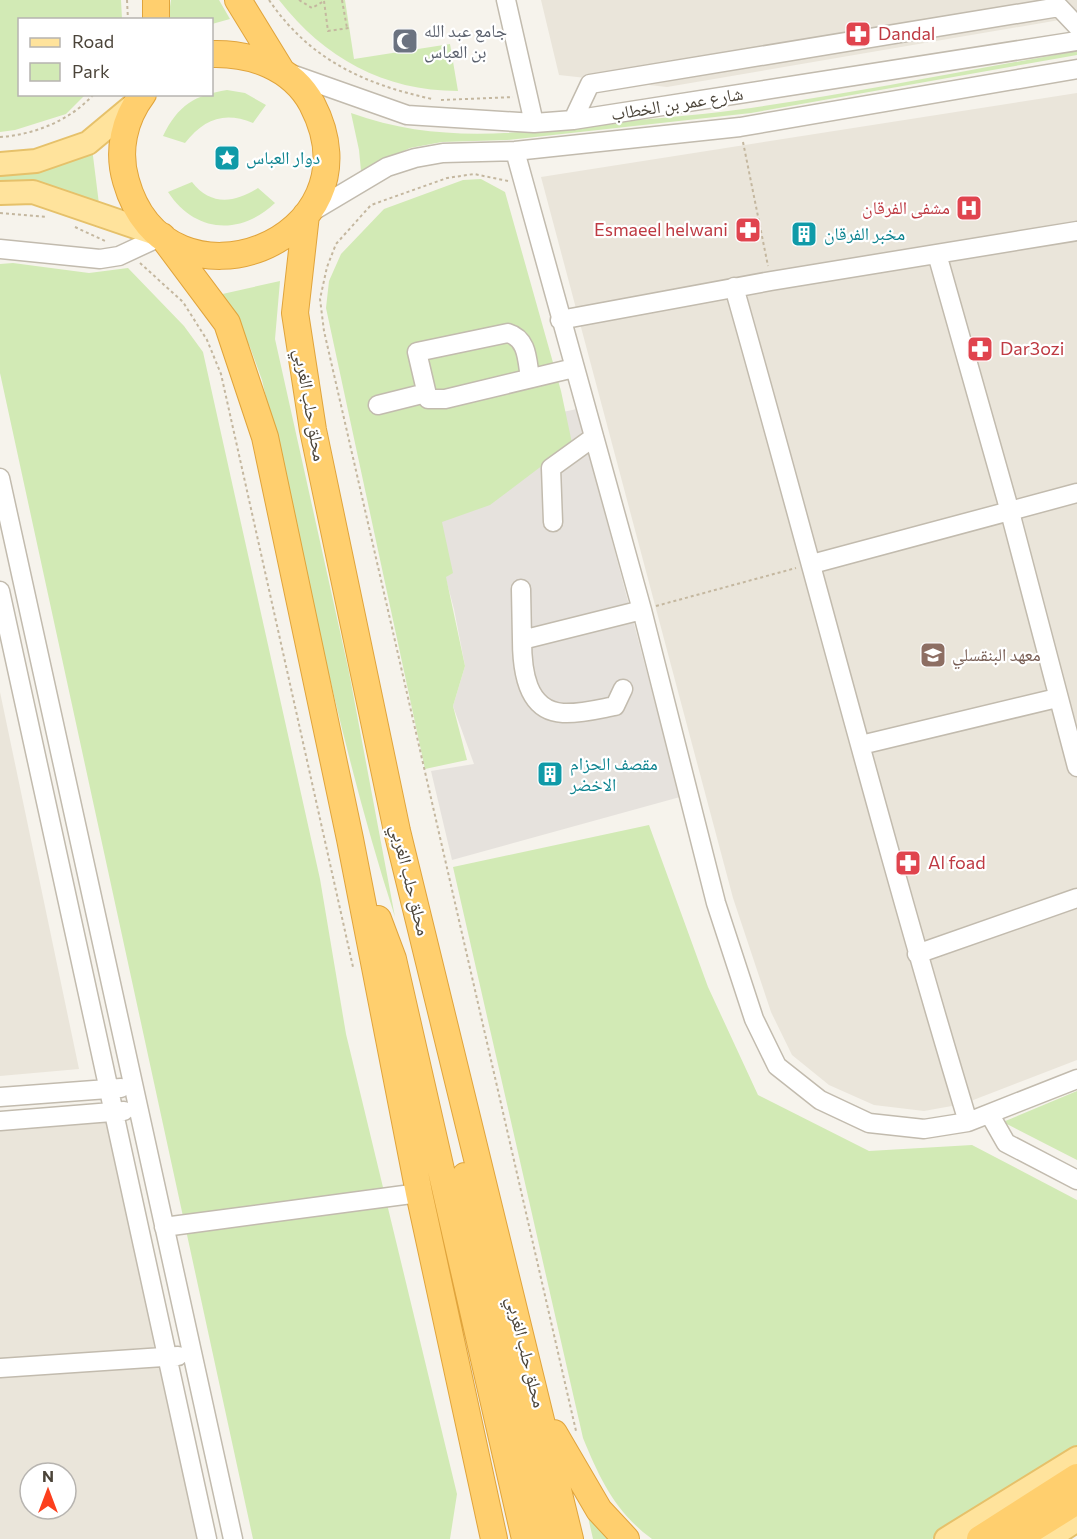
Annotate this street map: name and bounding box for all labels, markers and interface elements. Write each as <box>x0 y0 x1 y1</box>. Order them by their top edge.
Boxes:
legend <box>18 18 213 96</box>
place label: جامع عبد الله بن العباس <box>424 19 507 63</box>
pharmacy icon: Dandal <box>843 19 873 49</box>
place label: Dandal <box>878 22 935 44</box>
mosque icon: جامع عبد الله بن العباس <box>390 26 420 56</box>
text: Road <box>72 30 114 52</box>
text: Park <box>72 60 110 82</box>
street label: شارع عمر بن الخطاب <box>609 82 745 125</box>
place icon: دوار العباس <box>212 143 242 173</box>
place label: دوار العباس <box>246 146 320 169</box>
hospital icon: مشفى الفرقان <box>954 193 984 223</box>
place label: مشفى الفرقان <box>862 196 950 219</box>
pharmacy icon: Esmaeel helwani <box>733 215 763 245</box>
place label: Esmaeel helwani <box>594 218 728 240</box>
building icon: مخبر الفرقان <box>789 219 819 249</box>
place label: مخبر الفرقان <box>824 222 905 245</box>
pharmacy icon: Dar3ozi <box>965 334 995 364</box>
place label: Dar3ozi <box>1000 337 1064 359</box>
street label: محلق حلب الغربي <box>286 347 332 464</box>
school or university icon: معهد البنقسلي <box>918 640 948 670</box>
place label: معهد البنقسلي <box>952 643 1041 670</box>
place label: مقصف الحزام الاخضر <box>569 752 658 795</box>
building icon: مقصف الحزام الاخضر <box>535 759 565 789</box>
street label: محلق حلب الغربي <box>382 822 435 939</box>
pharmacy icon: Al foad <box>893 848 923 878</box>
place label: Al foad <box>928 851 986 873</box>
street label: محلق حلب الغربي <box>498 1294 551 1411</box>
north arrow <box>18 1461 78 1521</box>
text: N <box>42 1466 54 1485</box>

